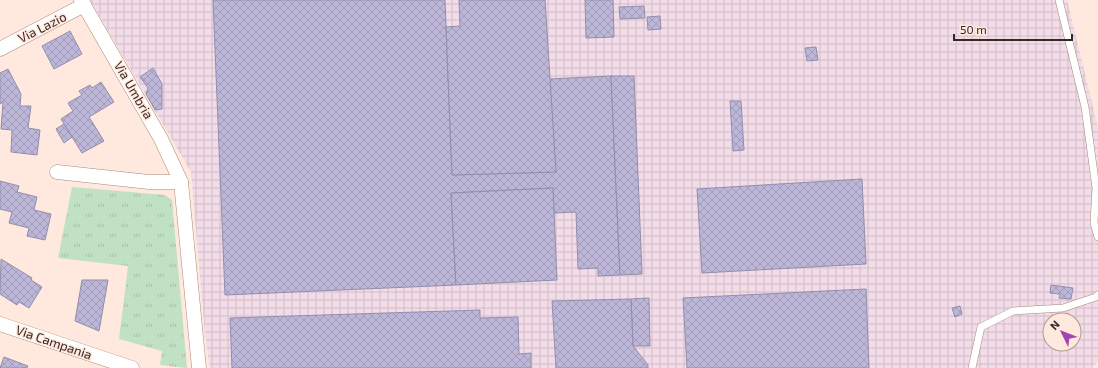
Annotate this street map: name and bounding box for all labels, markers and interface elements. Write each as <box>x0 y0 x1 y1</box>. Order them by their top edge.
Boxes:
street label: Via Lazio <box>15 8 69 46</box>
scale bar <box>954 16 1072 42</box>
text: 50 m <box>960 22 987 36</box>
street label: Via Umbria <box>111 58 157 122</box>
north arrow <box>1042 312 1082 352</box>
text: N <box>1047 317 1062 332</box>
street label: Via Campania <box>14 321 94 363</box>

